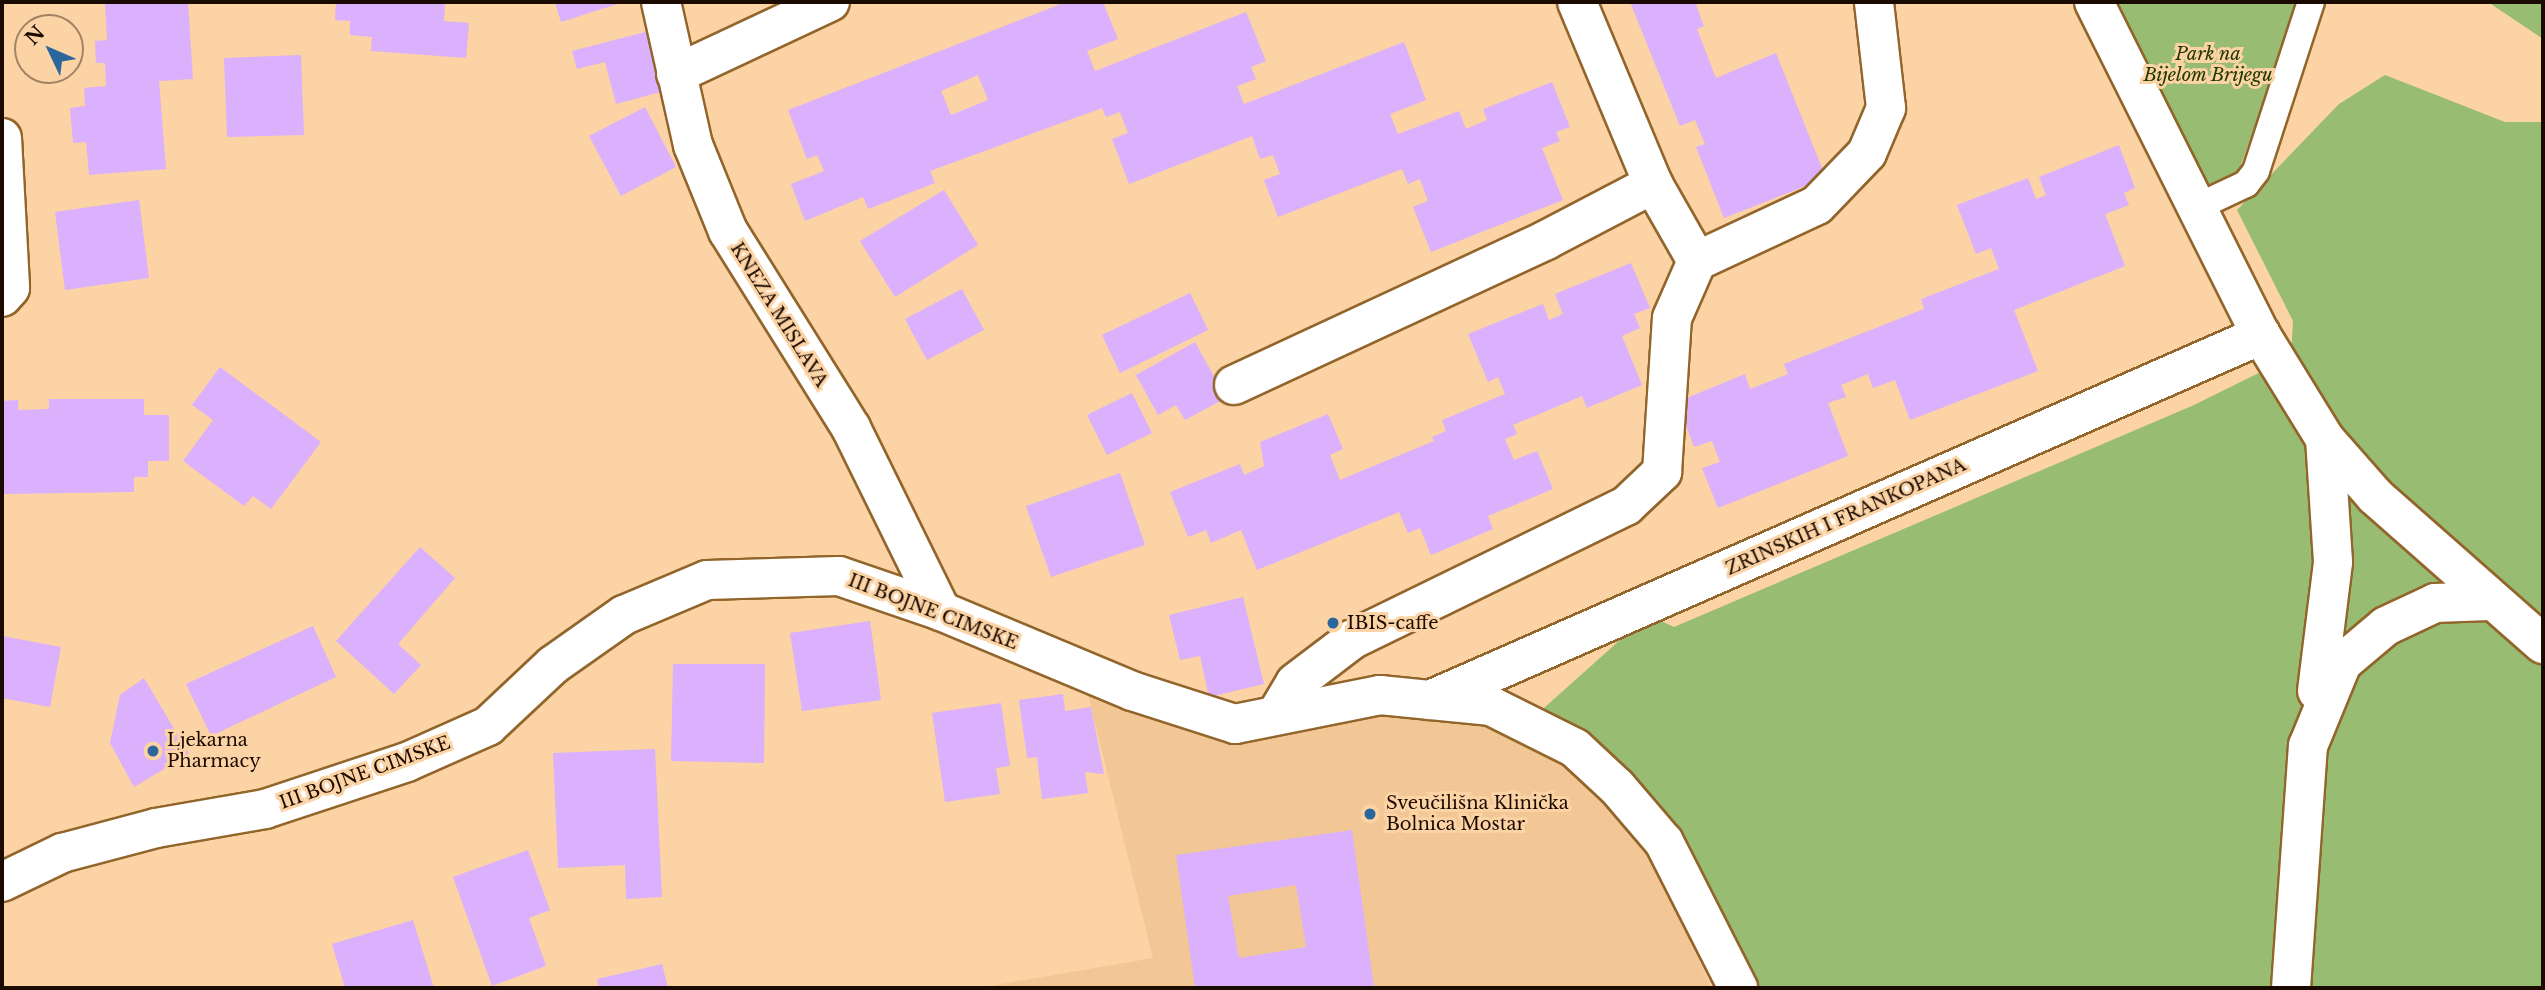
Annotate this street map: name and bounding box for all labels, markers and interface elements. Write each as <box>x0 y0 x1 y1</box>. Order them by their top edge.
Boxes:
north arrow <box>14 14 84 84</box>
text: N <box>20 21 49 50</box>
park label: Park na Bijelom Brijegu <box>2143 44 2273 86</box>
street label: KNEZA MISLAVA <box>726 238 832 392</box>
street label: ZRINSKIH I FRANKOPANA <box>1723 454 1969 580</box>
street label: III BOJNE CIMSKE <box>845 570 1021 654</box>
place label: IBIS-caffe <box>1347 612 1438 634</box>
marker: IBIS-caffe <box>1325 615 1341 631</box>
place label: Ljekarna Pharmacy <box>167 730 261 772</box>
street label: III BOJNE CIMSKE <box>277 732 453 814</box>
marker: Ljekarna Pharmacy <box>145 743 161 759</box>
place label: Sveučilišna Klinička Bolnica Mostar <box>1386 793 1569 836</box>
marker: Sveučilišna Klinička Bolnica Mostar <box>1360 804 1380 824</box>

